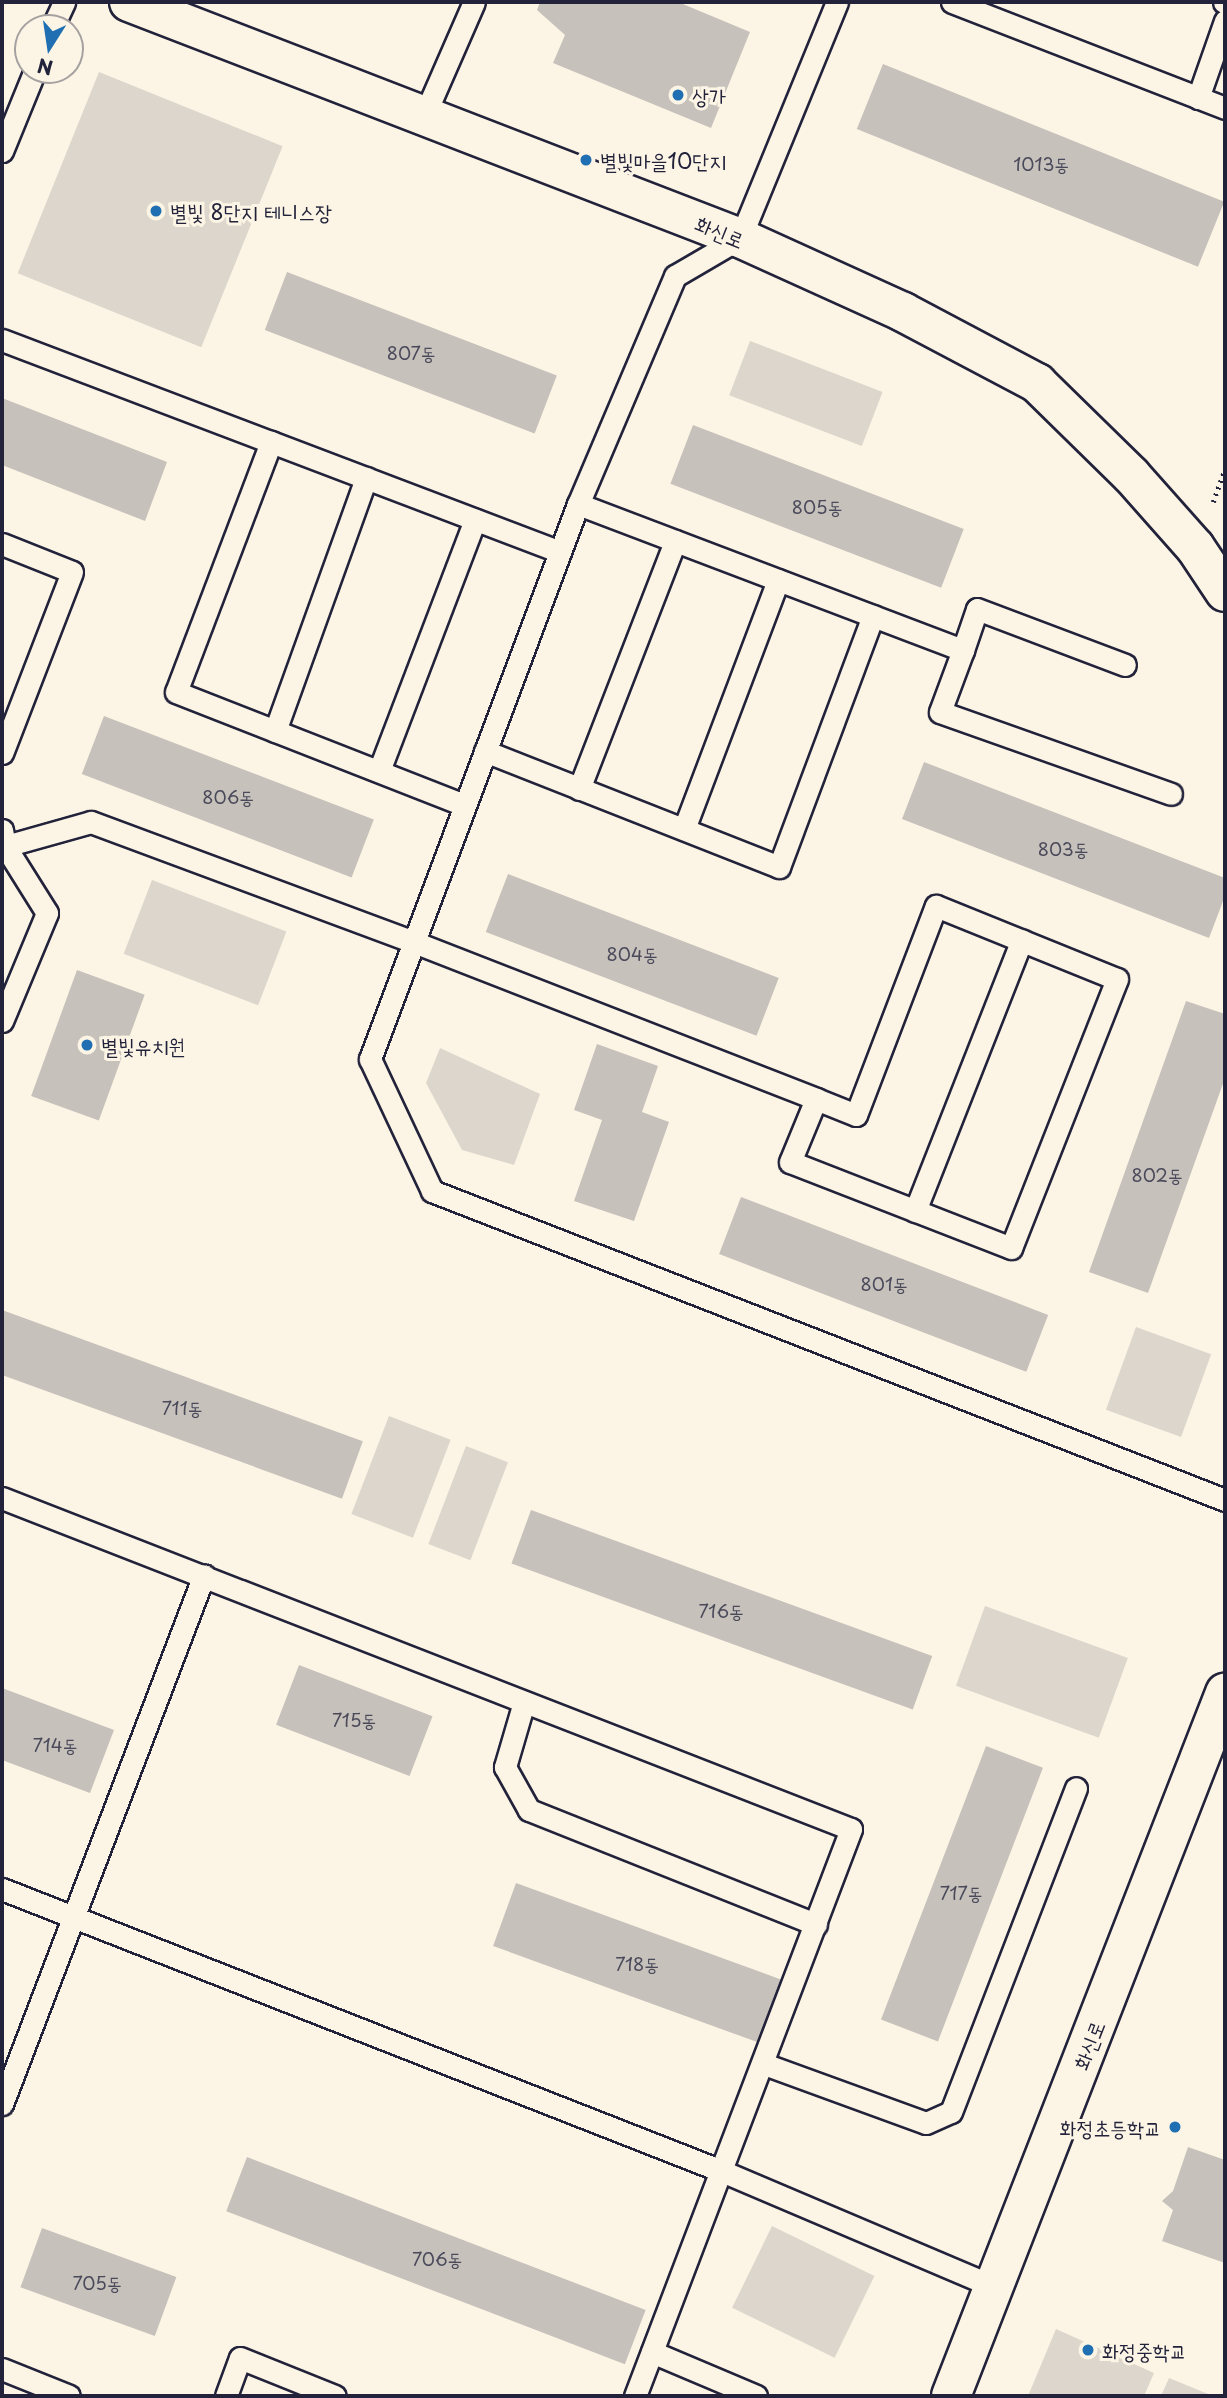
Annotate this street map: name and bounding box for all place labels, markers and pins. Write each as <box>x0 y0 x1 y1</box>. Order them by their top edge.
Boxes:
place label: 상가 <box>692 82 726 108</box>
marker: 상가 <box>670 87 686 103</box>
place label: 별빛마을10단지 <box>600 147 726 173</box>
marker: 별빛마을10단지 <box>578 152 594 168</box>
place label: 별빛 8단지 테니스장 <box>170 198 332 224</box>
marker: 별빛 8단지 테니스장 <box>148 203 164 219</box>
place label: 별빛유치원 <box>101 1032 185 1058</box>
marker: 별빛유치원 <box>79 1037 95 1053</box>
place label: 화정초등학교 <box>1060 2114 1161 2140</box>
marker: 화정초등학교 <box>1167 2119 1183 2135</box>
place label: 화정중학교 <box>1102 2337 1186 2363</box>
marker: 화정중학교 <box>1080 2342 1096 2358</box>

